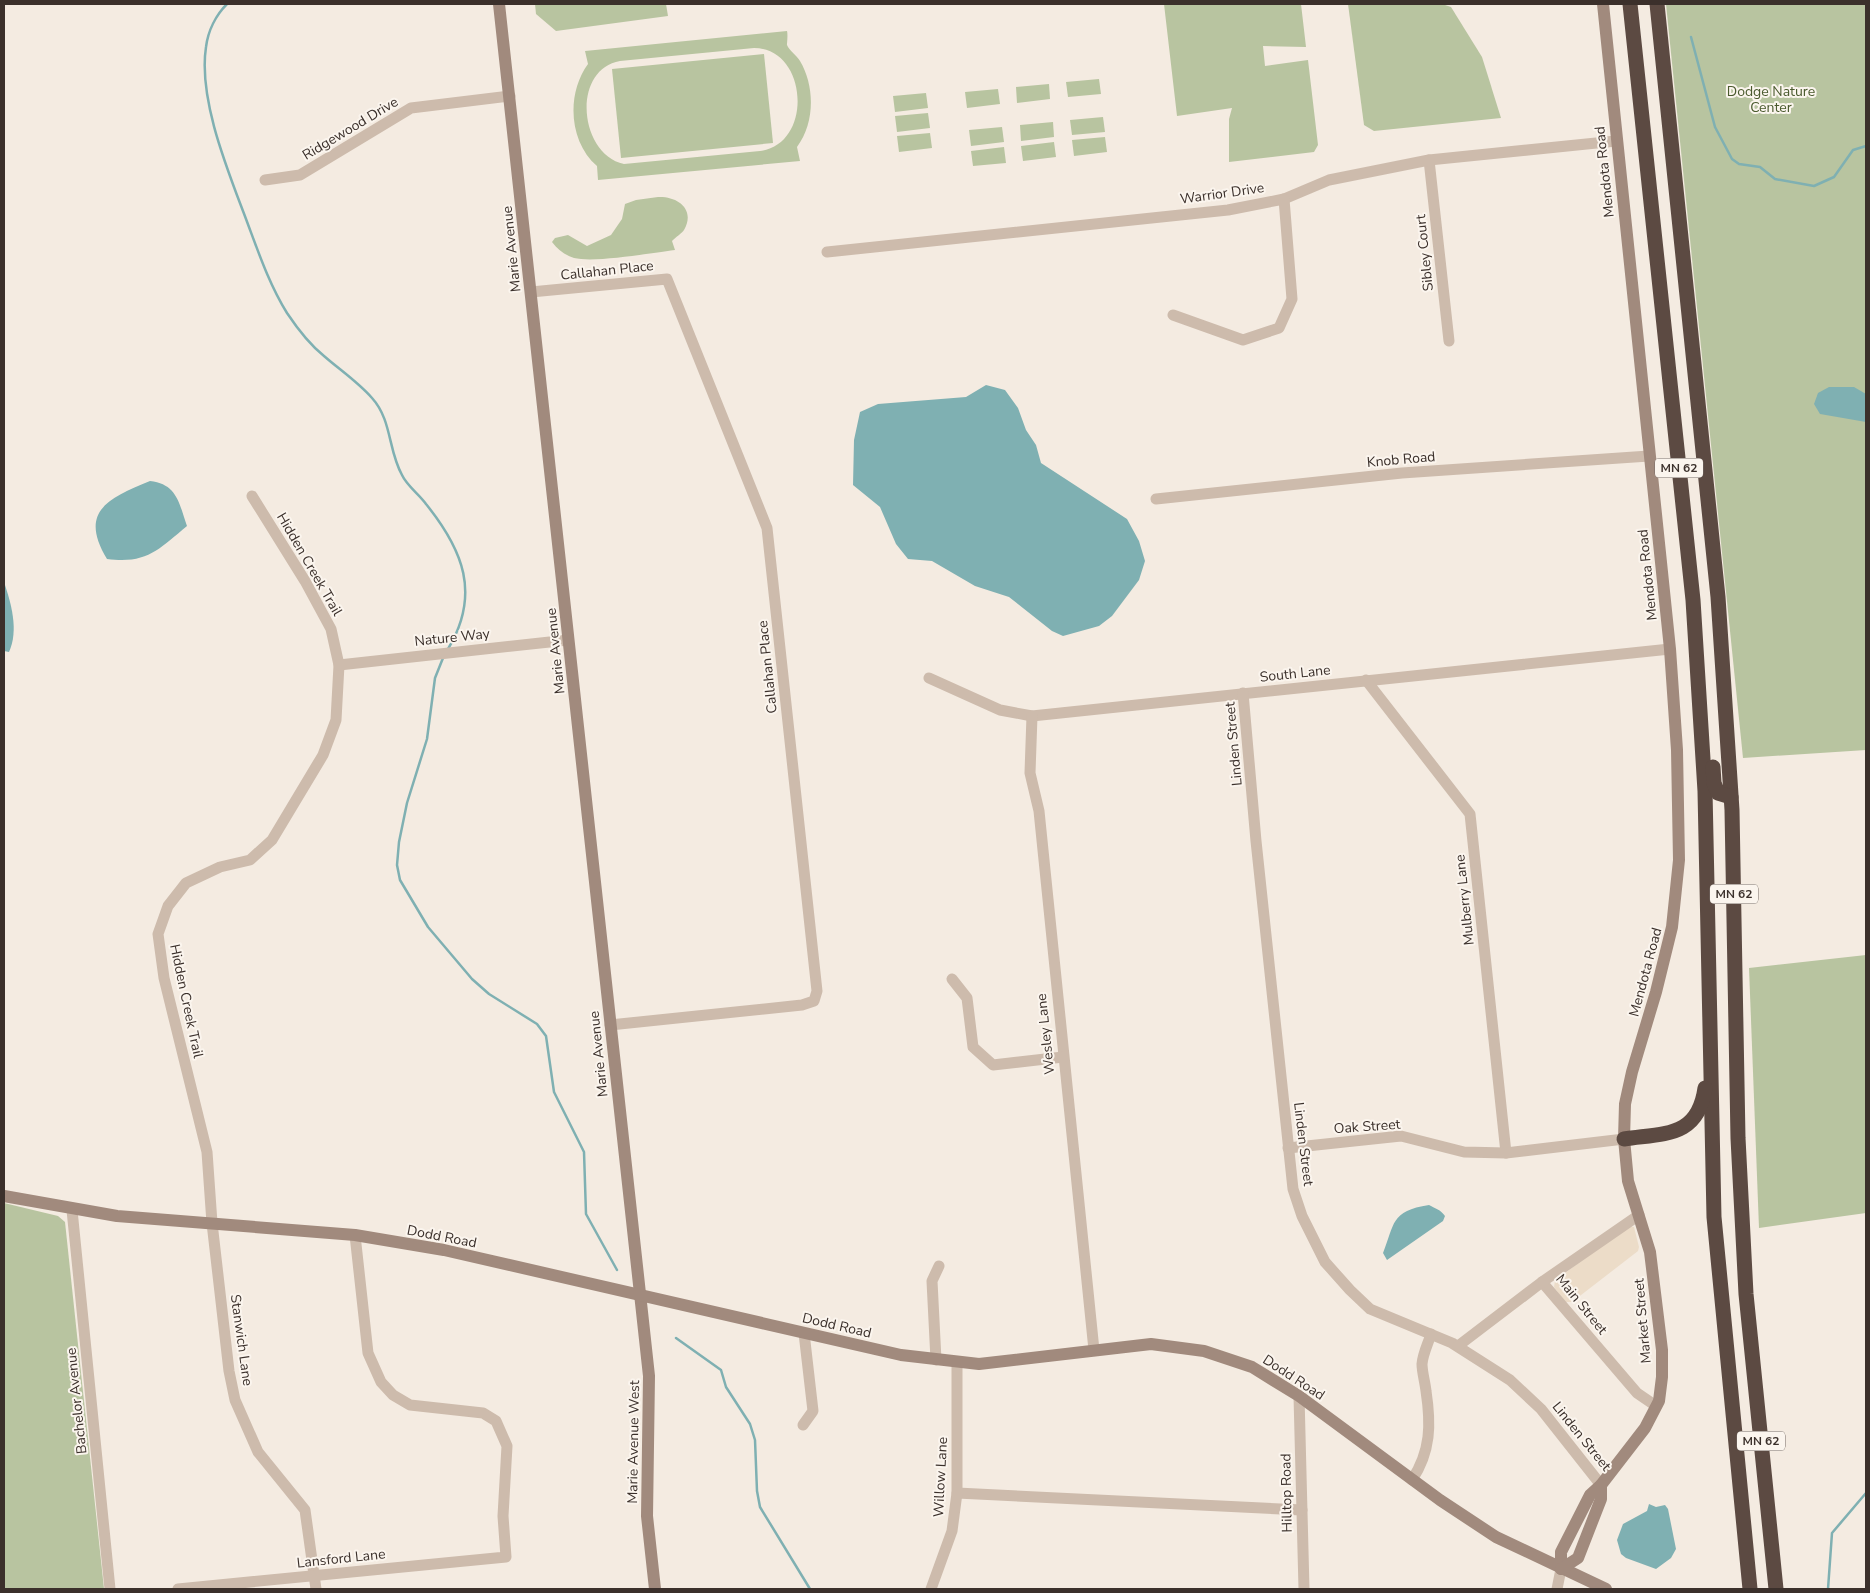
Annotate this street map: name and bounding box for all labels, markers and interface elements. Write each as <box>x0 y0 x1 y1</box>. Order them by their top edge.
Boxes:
park label: Dodge Nature Center <box>1727 82 1815 117</box>
street label: Ridgewood Drive <box>299 92 402 165</box>
street label: Mendota Road <box>1590 125 1619 219</box>
street label: Warrior Drive <box>1179 178 1265 209</box>
street label: Marie Avenue <box>498 205 525 293</box>
street label: Sibley Court <box>1411 214 1438 292</box>
street label: Callahan Place <box>560 256 655 285</box>
street label: Knob Road <box>1366 447 1436 472</box>
road number: MN 62 <box>1655 458 1703 478</box>
street label: Hidden Creek Trail <box>272 509 347 620</box>
street label: Mendota Road <box>1633 528 1662 622</box>
street label: Marie Avenue <box>542 607 569 695</box>
street label: Callahan Place <box>753 619 782 714</box>
street label: Nature Way <box>413 624 491 651</box>
street label: South Lane <box>1259 660 1331 687</box>
street label: Linden Street <box>1220 701 1247 787</box>
street label: Mulberry Lane <box>1450 854 1479 946</box>
road number: MN 62 <box>1710 884 1758 904</box>
street label: Mendota Road <box>1624 925 1667 1019</box>
street label: Hidden Creek Trail <box>165 942 208 1061</box>
street label: Wesley Lane <box>1032 992 1059 1075</box>
street label: Marie Avenue <box>585 1010 612 1098</box>
street label: Linden Street <box>1289 1101 1318 1187</box>
street label: Oak Street <box>1333 1115 1401 1138</box>
street label: Dodd Road <box>405 1220 478 1253</box>
street label: Main Street <box>1551 1270 1612 1338</box>
street label: Market Street <box>1629 1278 1656 1364</box>
street label: Stanwich Lane <box>226 1293 257 1387</box>
street label: Dodd Road <box>800 1308 873 1343</box>
street label: Bachelor Avenue <box>61 1347 92 1455</box>
street label: Dodd Road <box>1259 1350 1329 1405</box>
street label: Marie Avenue West <box>623 1380 644 1504</box>
street label: Linden Street <box>1548 1398 1616 1475</box>
road number: MN 62 <box>1737 1432 1785 1450</box>
street label: Willow Lane <box>929 1436 952 1518</box>
street label: Hilltop Road <box>1276 1453 1297 1533</box>
street label: Lansford Lane <box>296 1544 386 1573</box>

